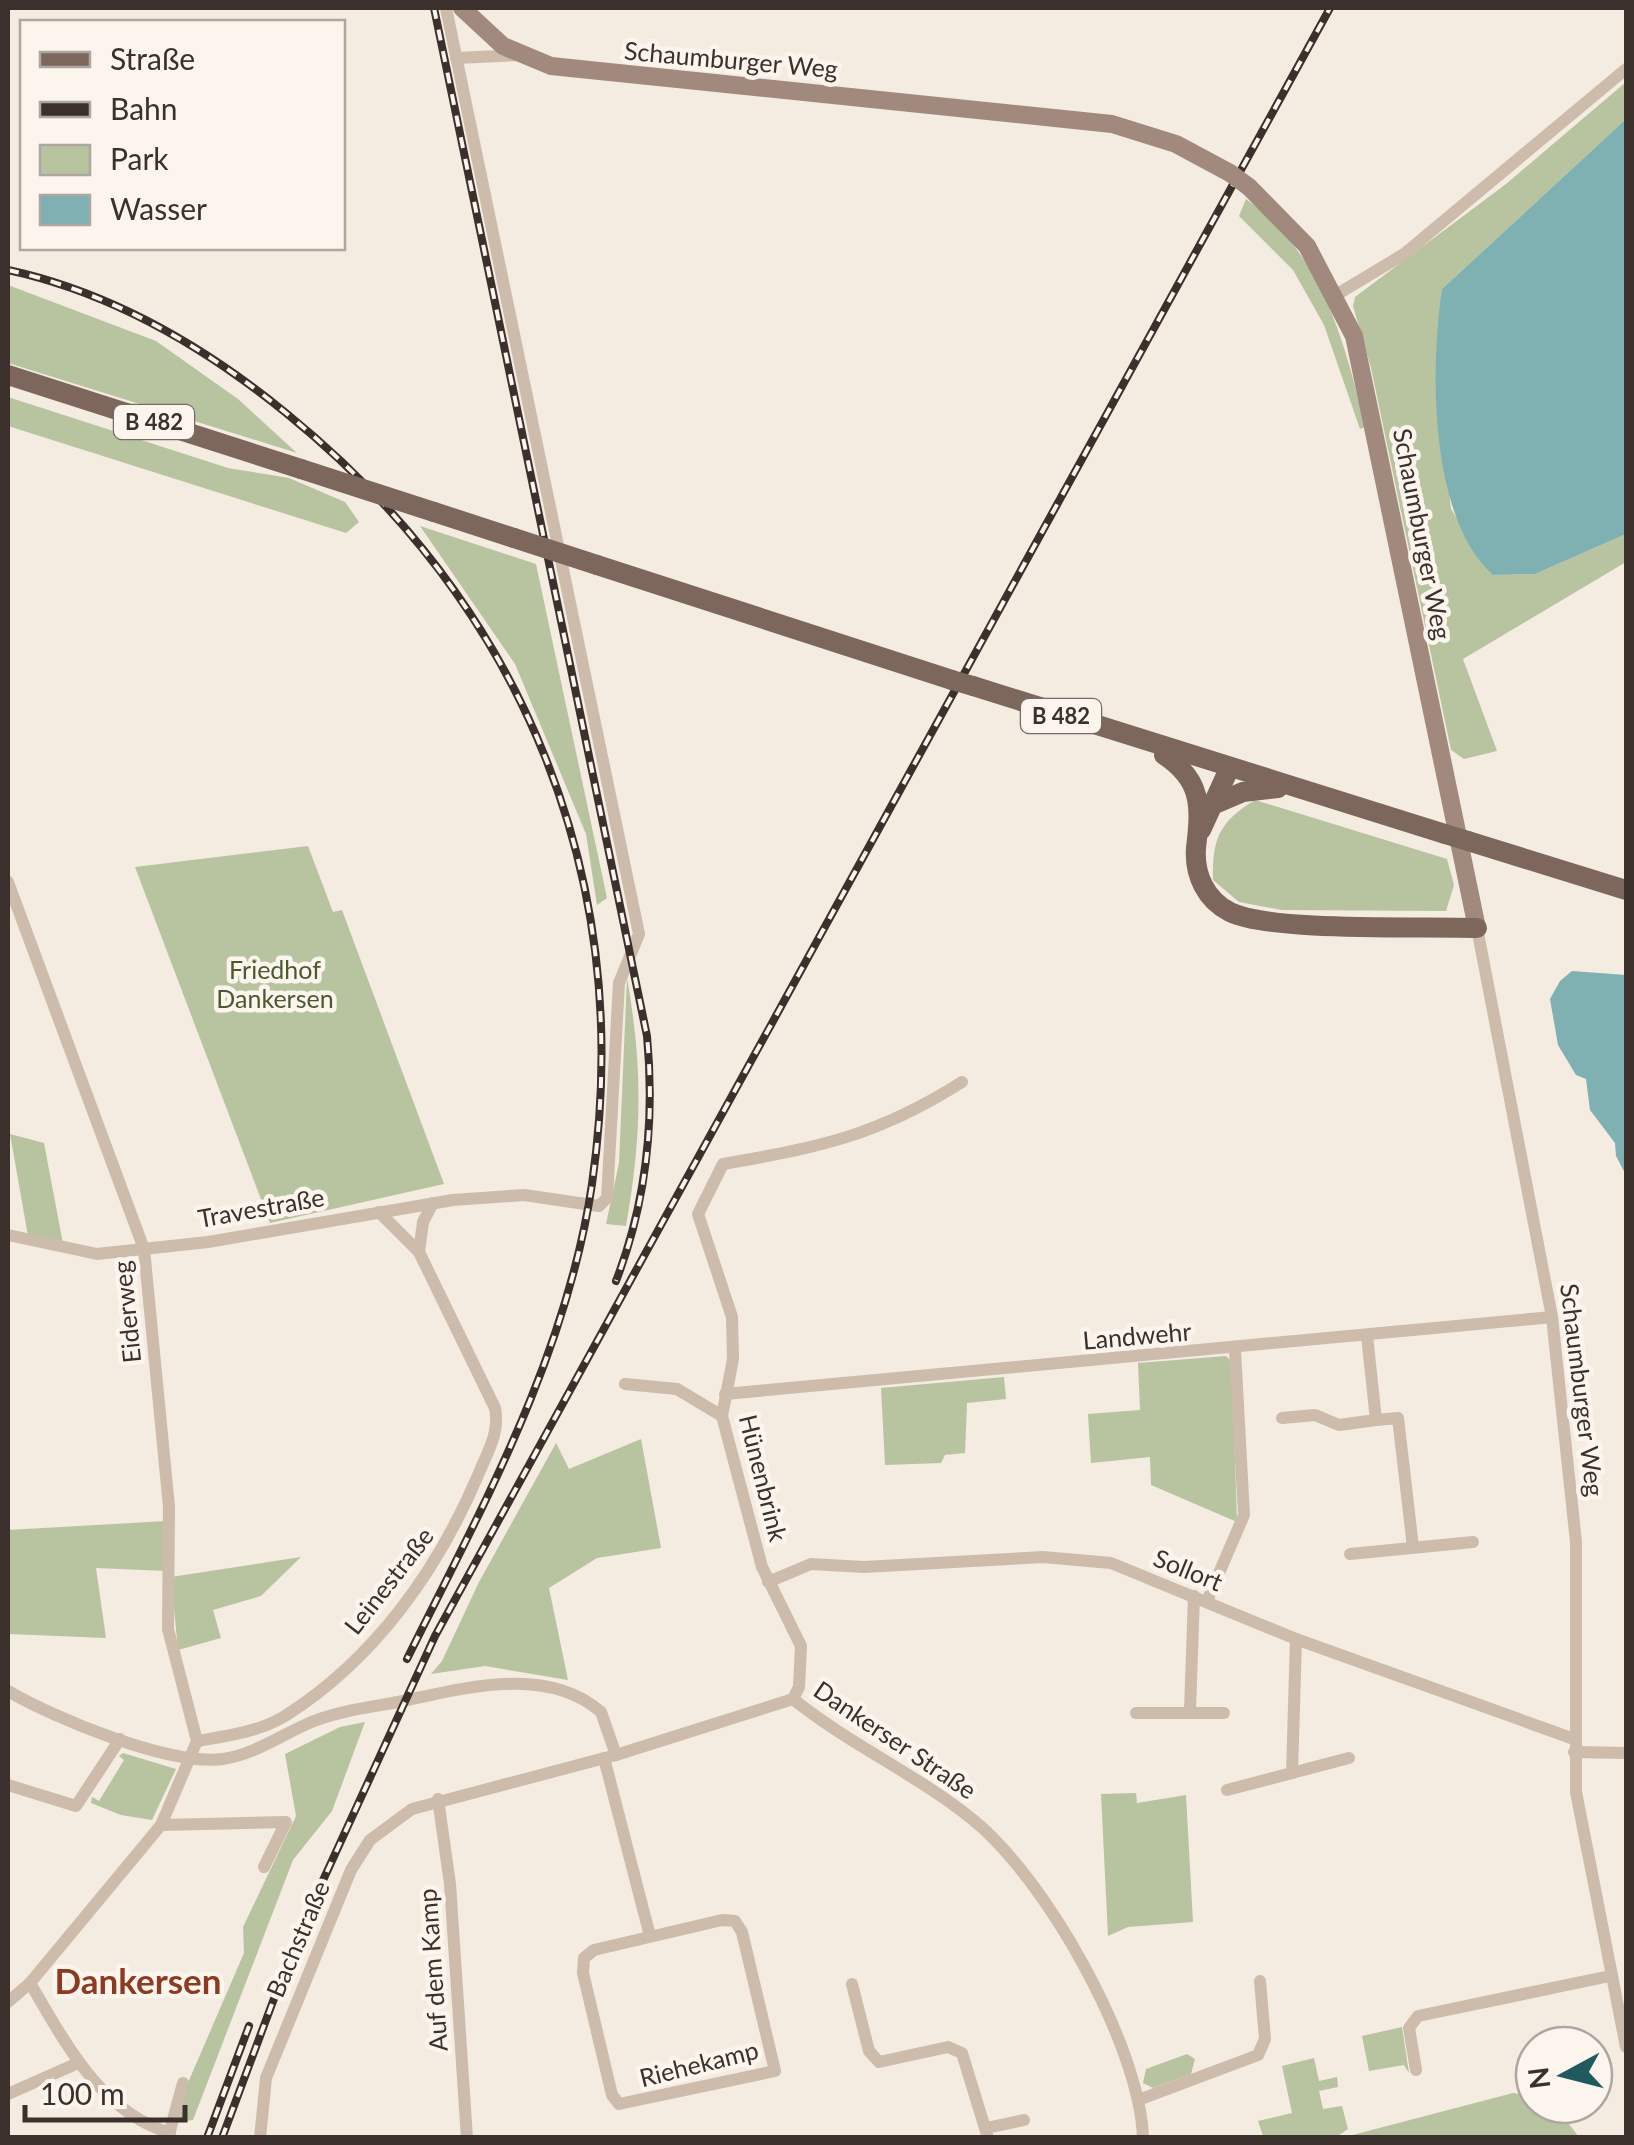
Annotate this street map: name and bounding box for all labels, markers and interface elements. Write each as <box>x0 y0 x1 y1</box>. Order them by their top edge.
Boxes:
legend <box>20 20 345 250</box>
street label: Schaumburger Weg <box>623 35 839 83</box>
text: Straße <box>110 40 195 76</box>
text: Bahn <box>110 90 178 126</box>
text: Park <box>110 140 169 176</box>
text: Wasser <box>110 190 207 226</box>
road number: B 482 <box>114 405 194 439</box>
street label: Schaumburger Weg <box>1388 426 1458 642</box>
road number: B 482 <box>1021 699 1101 733</box>
park label: Friedhof Dankersen <box>216 954 334 1013</box>
street label: Travestraße <box>195 1181 326 1233</box>
street label: Eiderweg <box>106 1260 146 1365</box>
street label: Schaumburger Weg <box>1555 1282 1611 1498</box>
street label: Landwehr <box>1081 1315 1192 1355</box>
street label: Hünenbrink <box>734 1411 794 1545</box>
street label: Leinestraße <box>337 1521 439 1640</box>
street label: Sollort <box>1150 1542 1227 1596</box>
street label: Dankerser Straße <box>809 1674 982 1805</box>
street label: Bachstraße <box>259 1876 335 2001</box>
street label: Auf dem Kamp <box>411 1888 453 2052</box>
district label: Dankersen <box>55 1959 221 2001</box>
north arrow <box>1514 2025 1614 2125</box>
street label: Riehekamp <box>636 2034 761 2092</box>
scale bar <box>25 2060 185 2122</box>
text: N <box>1520 2065 1556 2091</box>
text: 100 m <box>40 2075 125 2111</box>

